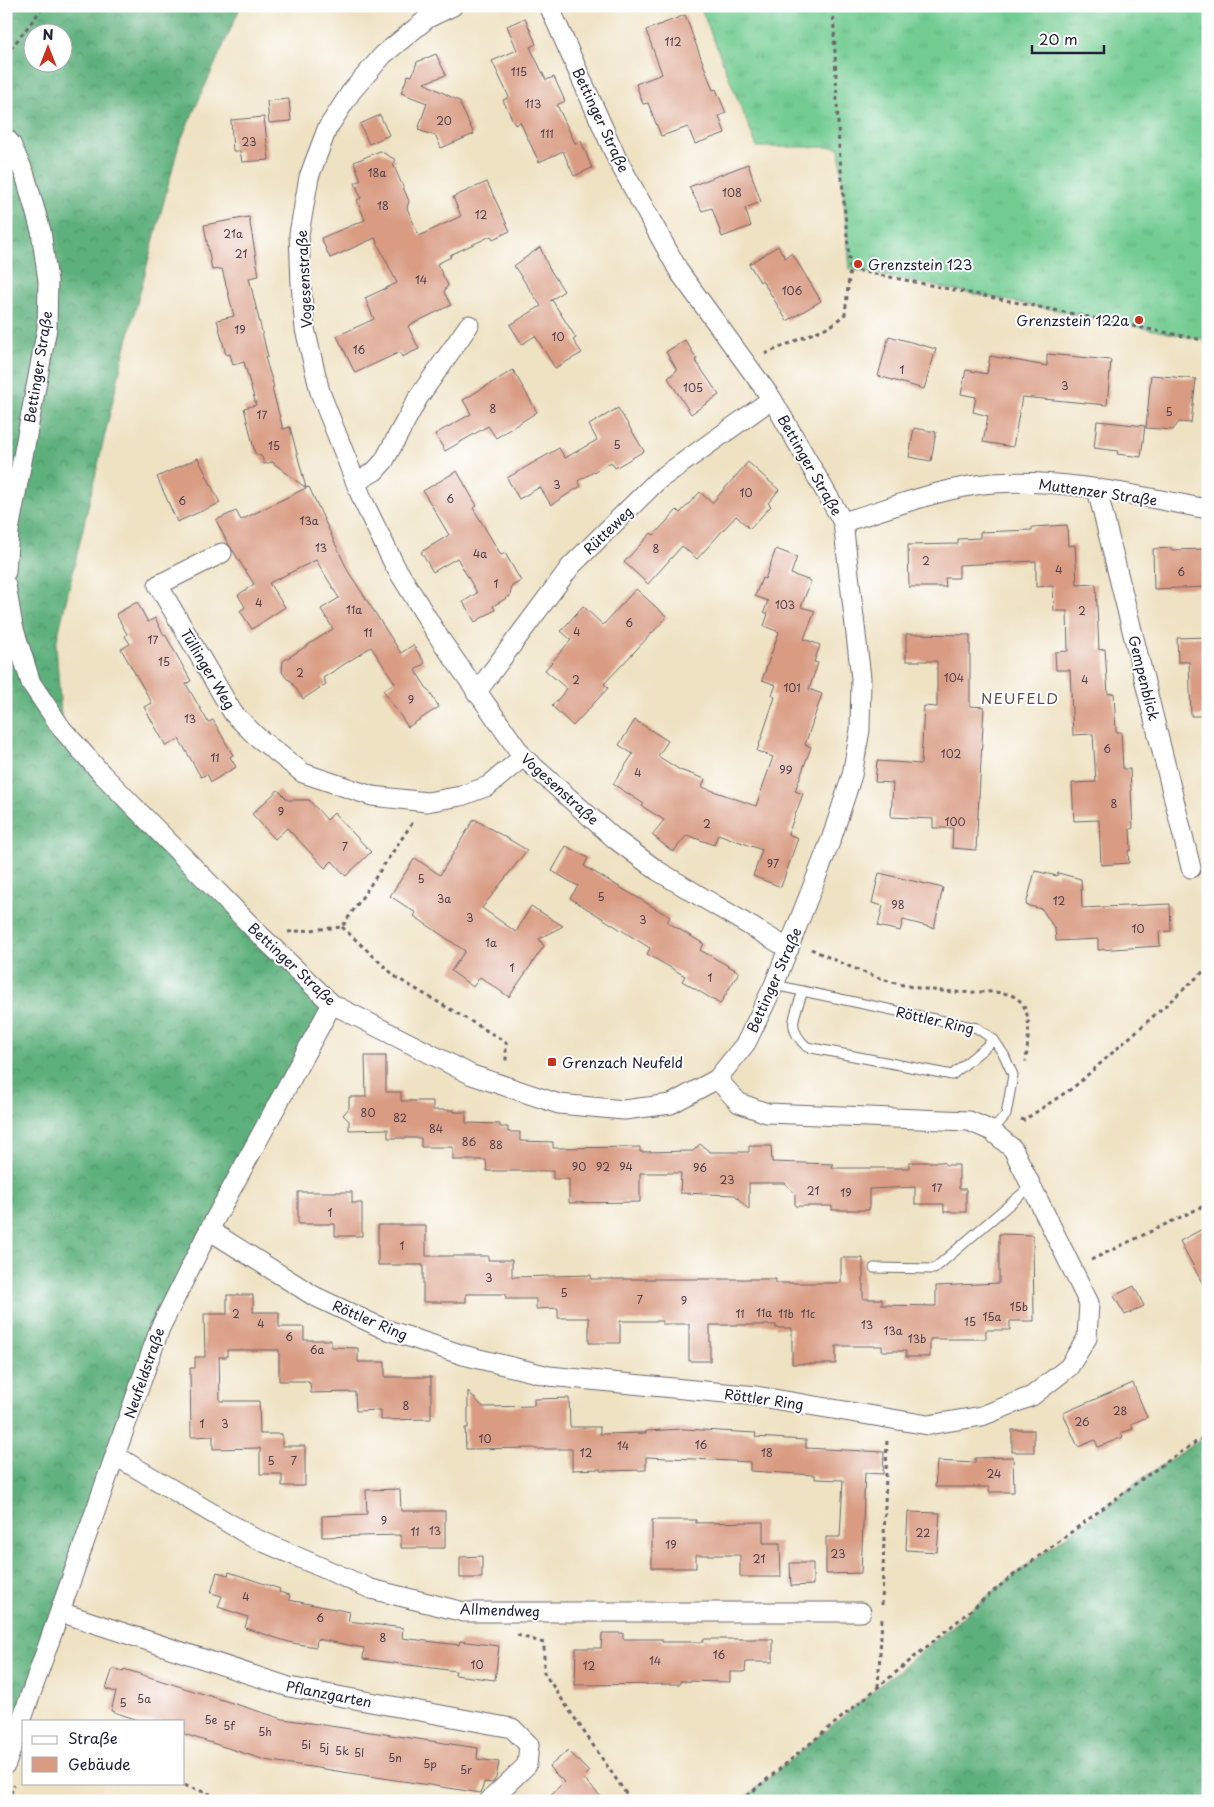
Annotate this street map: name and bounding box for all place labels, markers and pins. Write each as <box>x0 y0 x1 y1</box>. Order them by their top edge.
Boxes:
place label: Grenzstein 123 <box>868 254 972 275</box>
marker: Grenzstein 123 <box>852 258 864 270</box>
place label: Grenzstein 122a <box>1016 310 1129 331</box>
marker: Grenzstein 122a <box>1133 314 1145 326</box>
place label: Grenzach Neufeld <box>562 1052 683 1073</box>
marker: Grenzach Neufeld <box>546 1056 558 1068</box>

